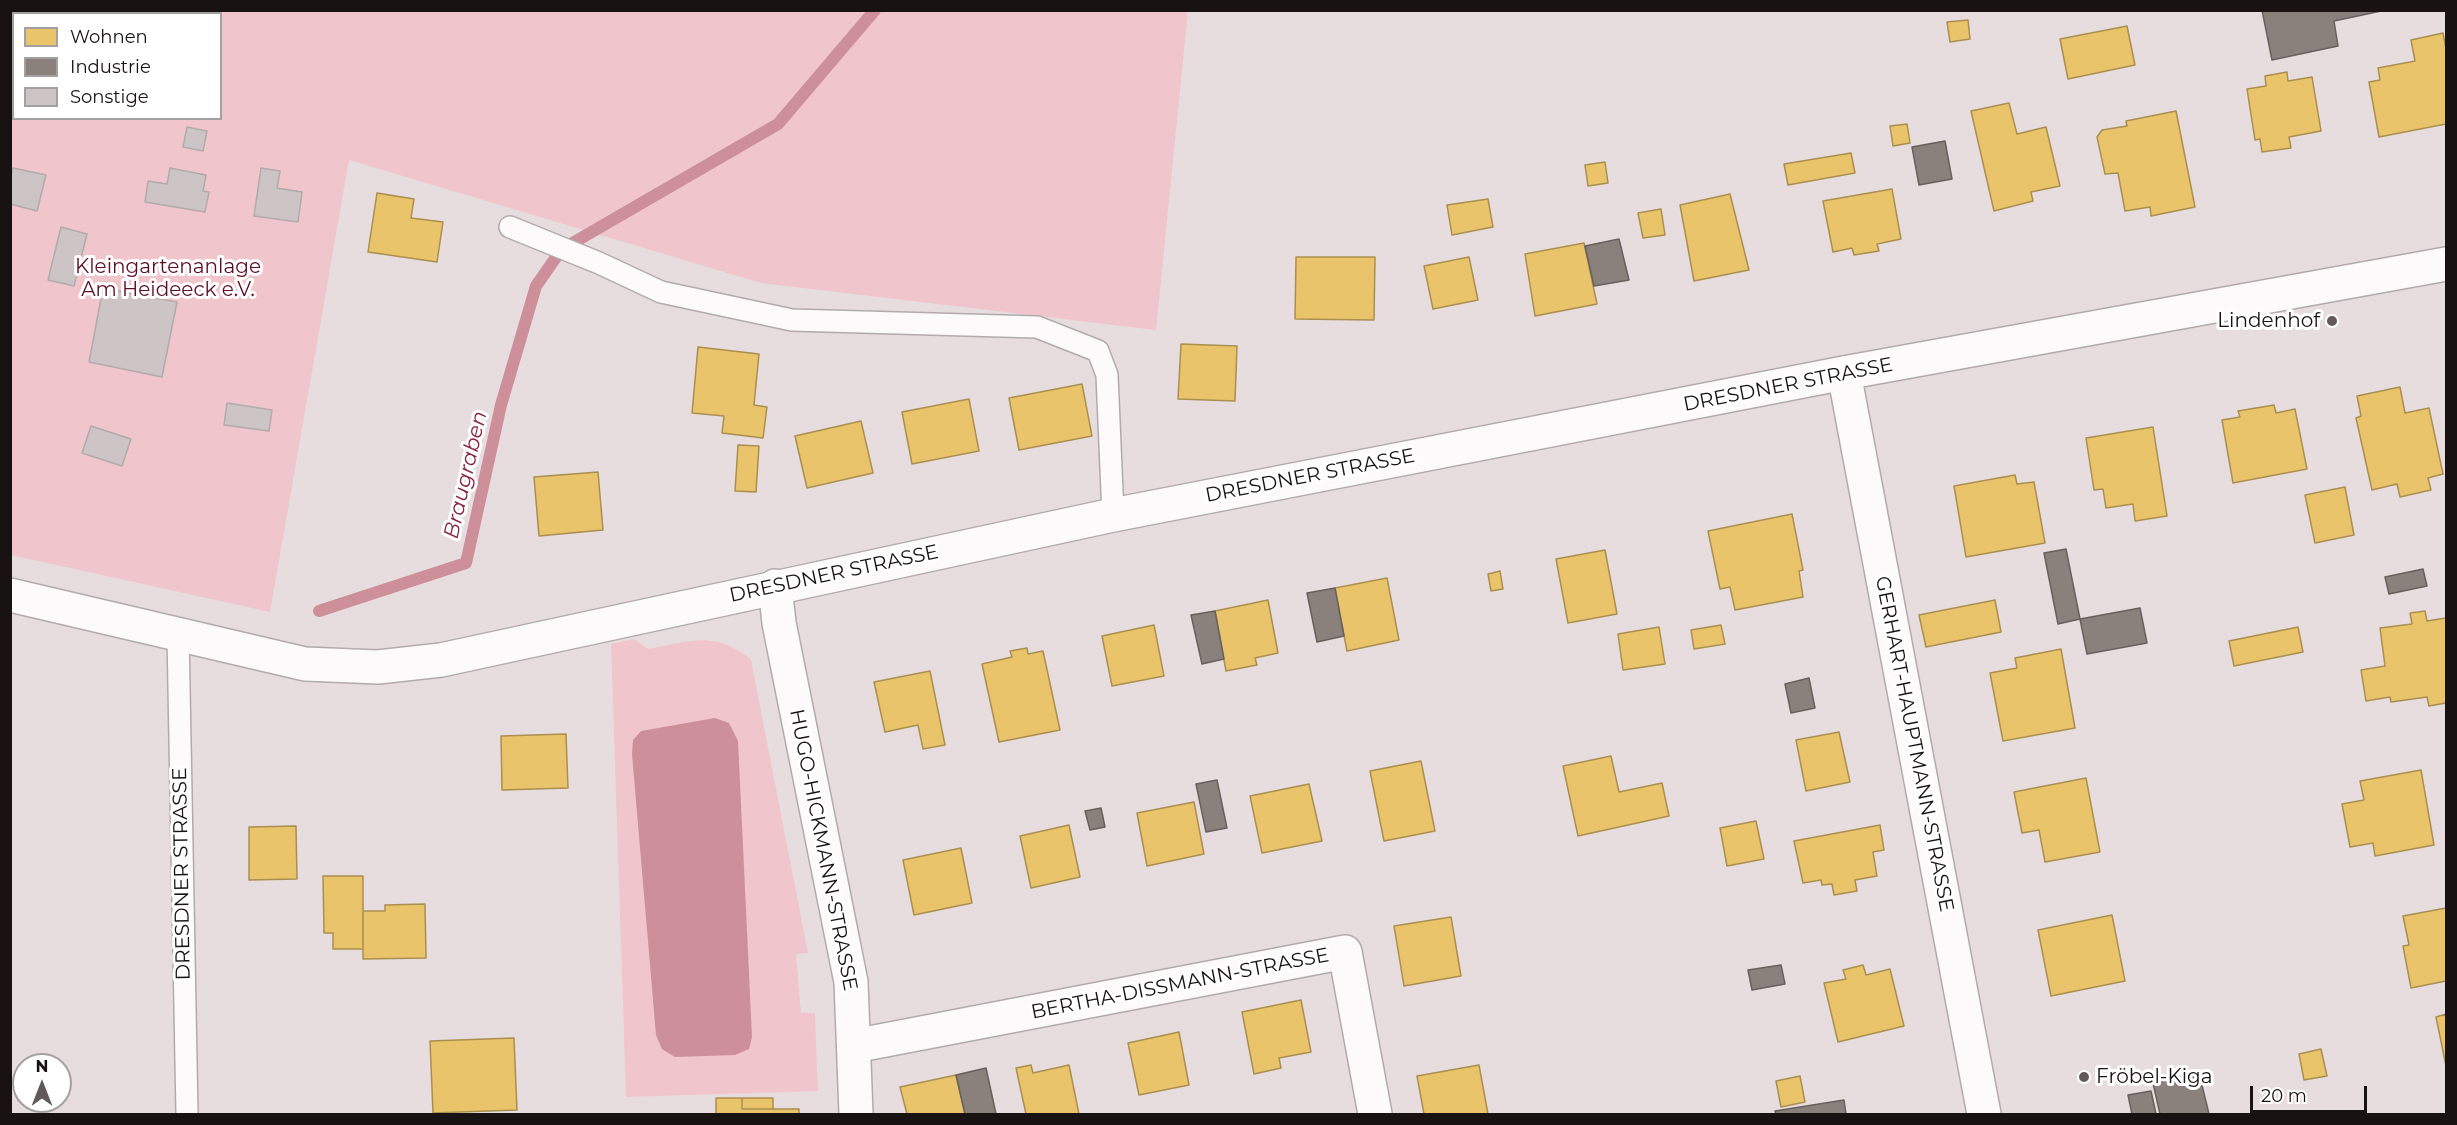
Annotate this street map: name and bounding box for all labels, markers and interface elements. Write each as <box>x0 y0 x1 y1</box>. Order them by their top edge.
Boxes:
legend <box>12 12 222 120</box>
text: Wohnen <box>70 26 148 48</box>
text: Industrie <box>70 56 151 78</box>
text: Sonstige <box>70 86 149 108</box>
park label: Kleingartenanlage Am Heideeck e.V. <box>75 255 261 302</box>
place label: Lindenhof <box>2217 309 2320 333</box>
marker: Lindenhof <box>2325 314 2339 328</box>
street label: DRESDNER STRASSE <box>1681 353 1895 417</box>
water label: Braugraben <box>439 409 493 541</box>
street label: DRESDNER STRASSE <box>1203 444 1417 508</box>
street label: DRESDNER STRASSE <box>727 540 941 608</box>
street label: GERHART-HAUPTMANN-STRASSE <box>1870 574 1958 914</box>
street label: HUGO-HICKMANN-STRASSE <box>784 707 862 993</box>
street label: DRESDNER STRASSE <box>168 767 196 981</box>
street label: BERTHA-DISSMANN-STRASSE <box>1029 943 1331 1025</box>
north arrow <box>12 1053 72 1113</box>
text: N <box>36 1057 48 1076</box>
place label: Fröbel-Kiga <box>2096 1065 2213 1089</box>
marker: Fröbel-Kiga <box>2077 1070 2091 1084</box>
scale bar <box>2253 1074 2370 1112</box>
text: 20 m <box>2261 1085 2307 1107</box>

